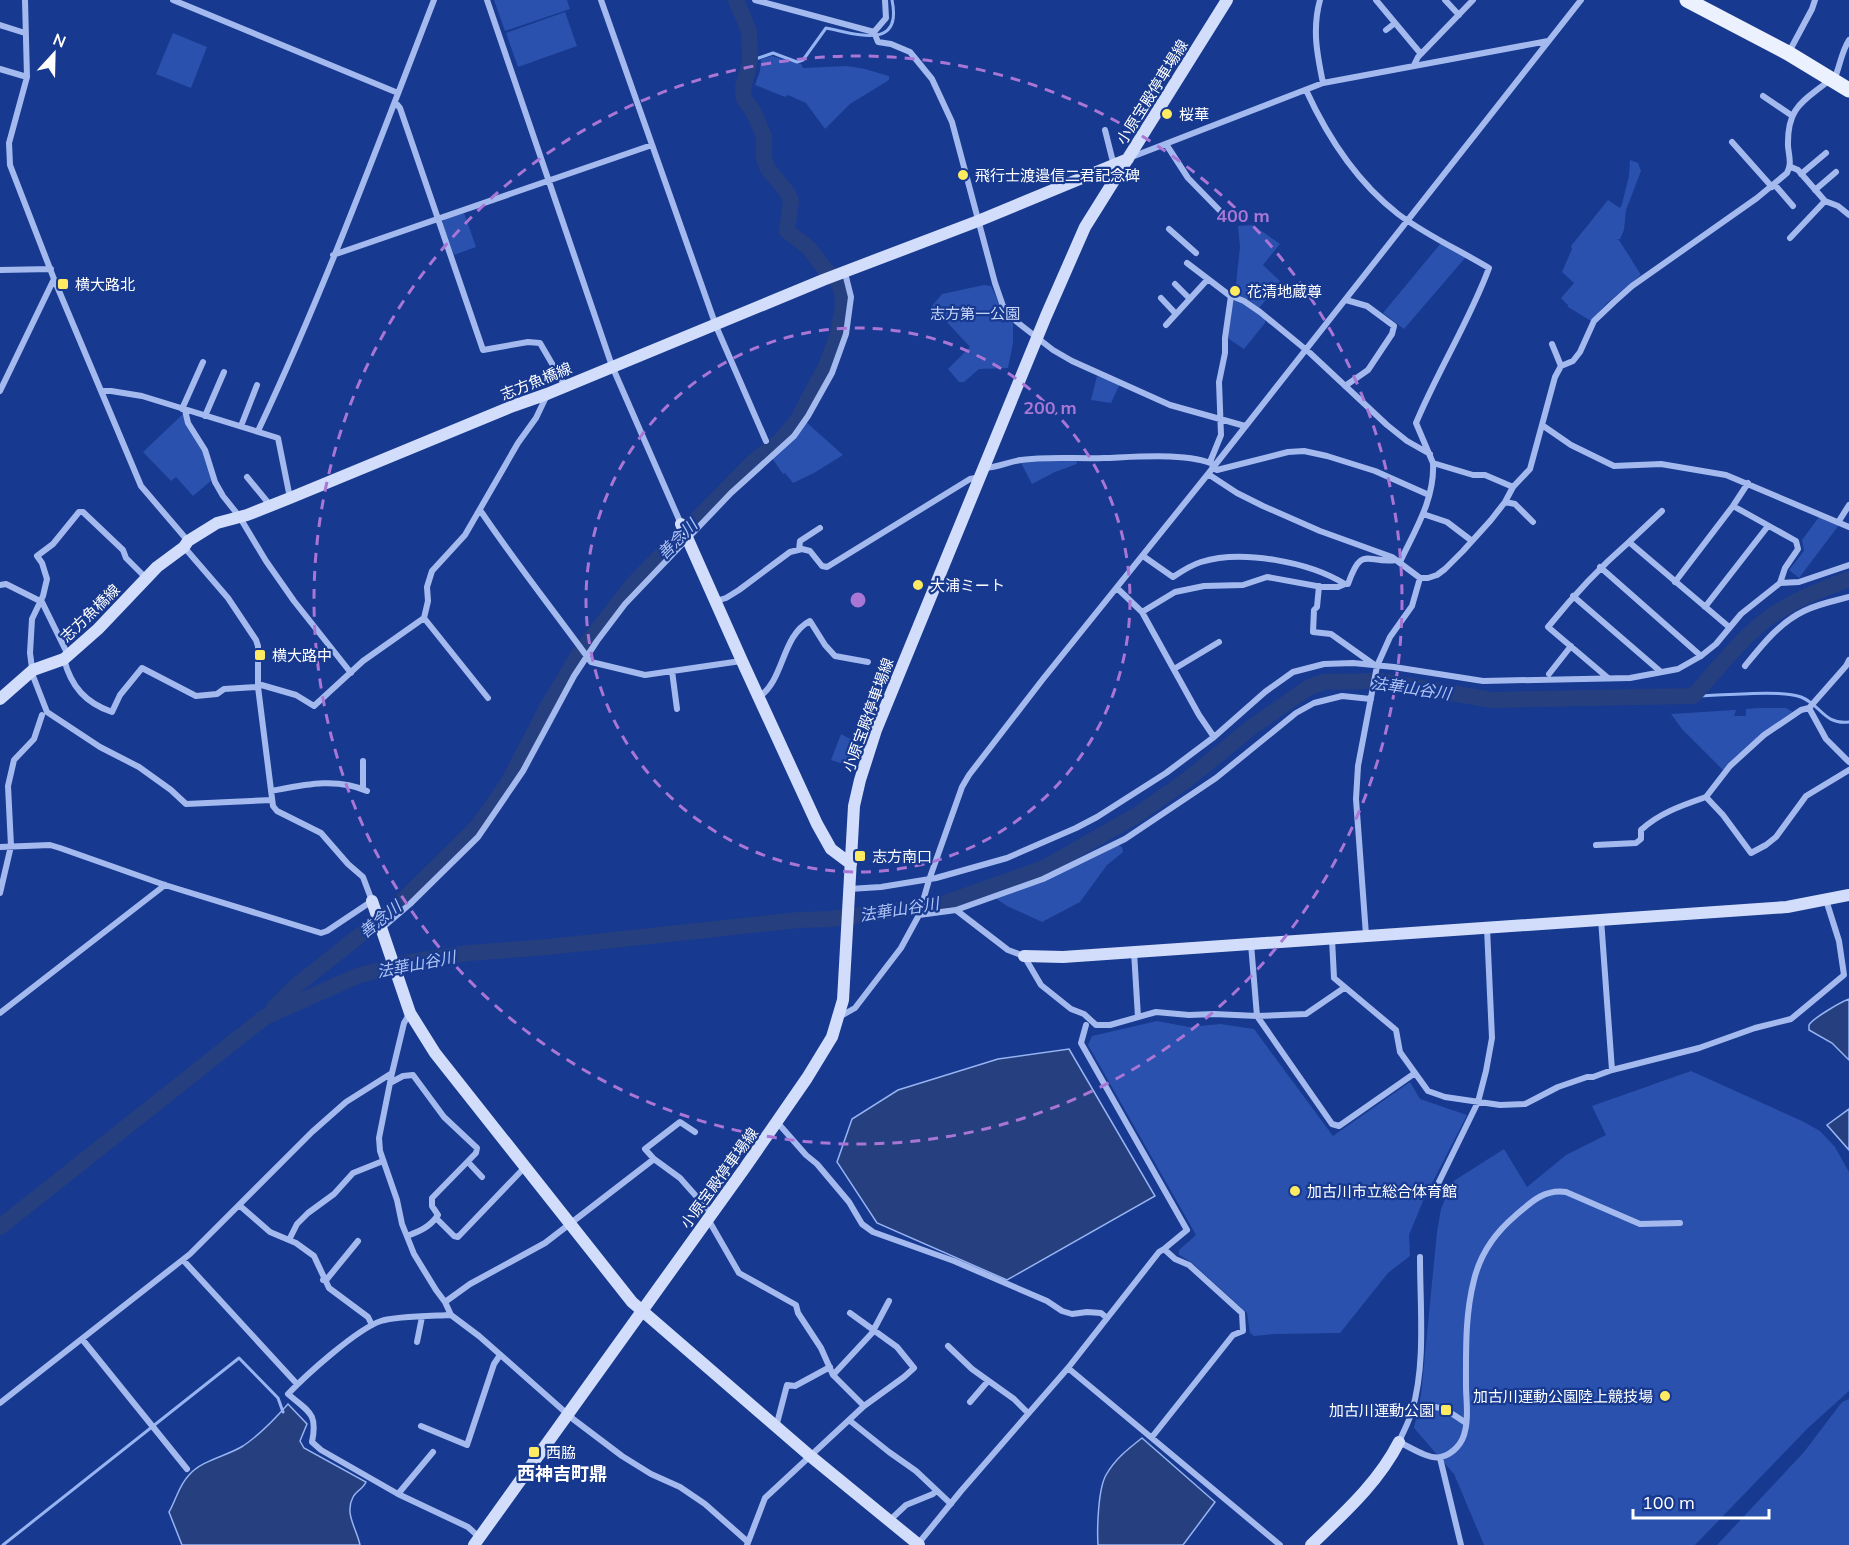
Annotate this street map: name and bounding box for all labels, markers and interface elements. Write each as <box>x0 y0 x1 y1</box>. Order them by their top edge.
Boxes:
north arrow <box>24 24 84 84</box>
text: N <box>50 29 69 52</box>
street label: 小原宝殿停車場線 <box>1112 36 1192 148</box>
place label: 桜華 <box>1179 105 1209 124</box>
marker: 桜華 <box>1160 107 1174 121</box>
place label: 飛行士渡邉信二君記念碑 <box>975 166 1140 185</box>
marker: 飛行士渡邉信二君記念碑 <box>956 168 970 182</box>
text: 400 m <box>1216 204 1270 227</box>
place label: 横大路北 <box>75 275 135 294</box>
marker: 横大路北 <box>56 277 70 291</box>
place label: 花清地蔵尊 <box>1247 282 1322 301</box>
marker: 花清地蔵尊 <box>1228 284 1242 298</box>
park label: 志方第一公園 <box>930 304 1020 323</box>
street label: 志方魚橋線 <box>498 358 574 404</box>
text: 200 m <box>1023 396 1077 419</box>
water label: 善念川 <box>653 514 702 563</box>
place label: 大浦ミート <box>930 576 1005 595</box>
marker: 大浦ミート <box>911 578 925 592</box>
street label: 志方魚橋線 <box>56 580 124 646</box>
centre of rings <box>848 590 868 610</box>
place label: 横大路中 <box>272 646 332 665</box>
marker: 横大路中 <box>253 648 267 662</box>
street label: 小原宝殿停車場線 <box>839 655 897 775</box>
water label: 法華山谷川 <box>1370 673 1454 704</box>
place label: 志方南口 <box>872 847 932 866</box>
marker: 志方南口 <box>853 849 867 863</box>
water label: 法華山谷川 <box>858 893 942 925</box>
water label: 善念川 <box>355 895 406 942</box>
water label: 法華山谷川 <box>375 946 459 981</box>
street label: 小原宝殿停車場線 <box>676 1124 762 1232</box>
place label: 加古川市立総合体育館 <box>1307 1182 1457 1201</box>
marker: 加古川市立総合体育館 <box>1288 1184 1302 1198</box>
place label: 加古川運動公園陸上競技場 <box>1473 1387 1653 1406</box>
marker: 加古川運動公園陸上競技場 <box>1658 1389 1672 1403</box>
place label: 加古川運動公園 <box>1329 1401 1434 1420</box>
marker: 加古川運動公園 <box>1439 1403 1453 1417</box>
place label: 西脇 <box>546 1443 576 1462</box>
marker: 西脇 <box>527 1445 541 1459</box>
district label: 西神吉町鼎 <box>517 1462 607 1485</box>
scale bar <box>1633 1482 1770 1520</box>
text: 100 m <box>1642 1491 1695 1514</box>

